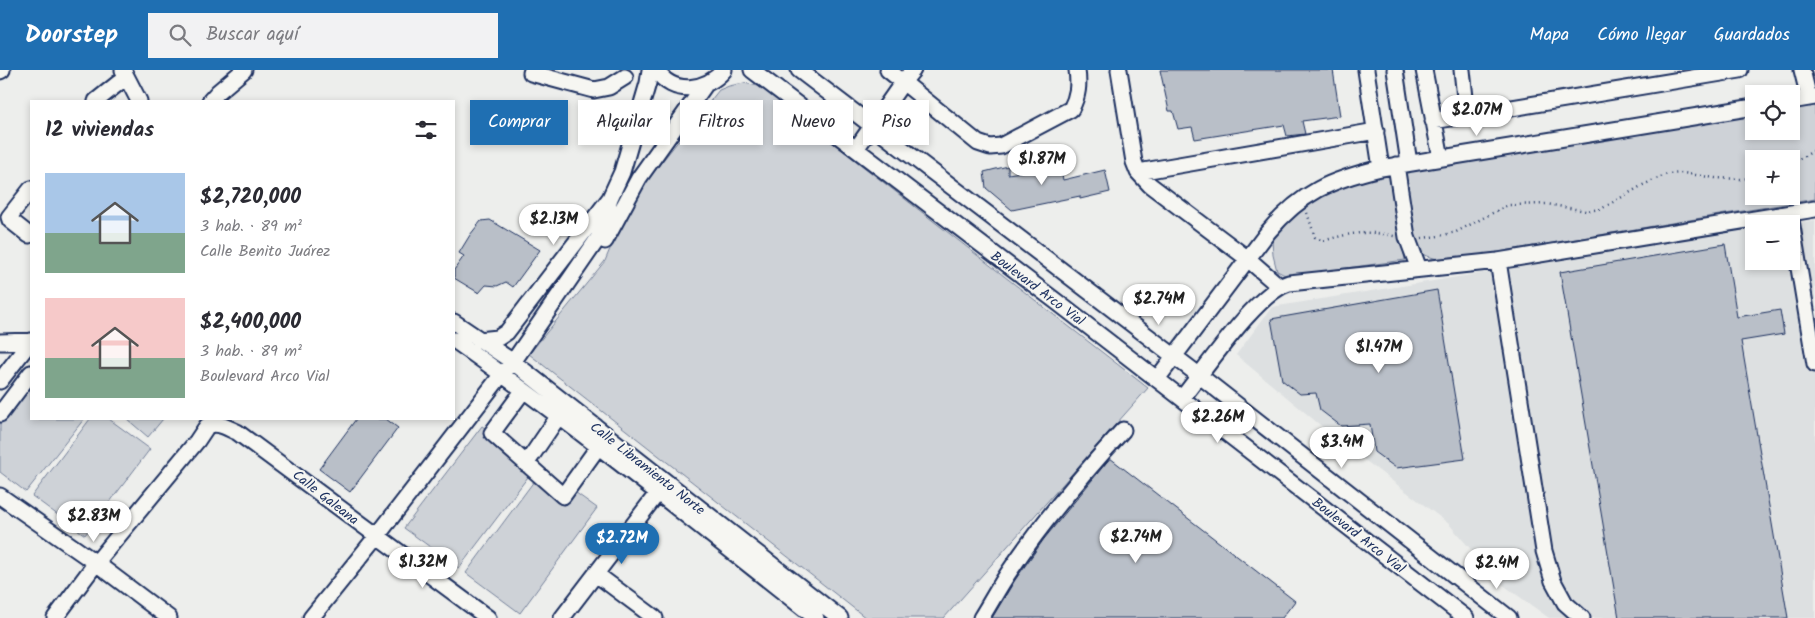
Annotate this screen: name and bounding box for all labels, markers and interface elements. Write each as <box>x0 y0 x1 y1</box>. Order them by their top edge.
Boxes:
search box <box>148 13 498 58</box>
text: Doorstep <box>25 16 118 55</box>
text: Buscar aquí <box>206 20 298 50</box>
icon: search <box>166 21 194 49</box>
text: Mapa <box>1530 21 1569 50</box>
text: Cómo llegar <box>1597 21 1686 50</box>
text: Guardados <box>1714 21 1790 50</box>
map controls <box>1745 85 1800 270</box>
button: locate <box>1745 85 1800 140</box>
pin: $2.07M <box>1436 94 1518 137</box>
text: $2.07M <box>1452 98 1502 123</box>
chip: Comprar <box>470 100 568 145</box>
chip: Alquilar <box>578 100 670 145</box>
chip: Filtros <box>680 100 763 145</box>
chip: Nuevo <box>773 100 853 145</box>
chip: Piso <box>863 100 929 145</box>
text: 12 viviendas <box>45 114 154 147</box>
icon: filters <box>412 116 440 144</box>
pin: $1.87M <box>1001 144 1083 186</box>
text: $1.87M <box>1018 147 1066 172</box>
button: + <box>1745 150 1800 205</box>
text: $2,720,000 <box>200 181 301 214</box>
icon: home <box>85 193 145 253</box>
pin: $2.13M <box>513 204 595 246</box>
text: $2.13M <box>530 207 578 232</box>
text: 3 hab. · 89 m² <box>200 214 302 239</box>
button: − <box>1745 215 1800 270</box>
text: Calle Benito Juárez <box>200 239 330 264</box>
street label: Boulevard Arco Vial <box>985 246 1090 332</box>
pin: $2.74M <box>1118 284 1200 326</box>
text: $2.74M <box>1134 287 1184 312</box>
text: $2,400,000 <box>200 306 301 339</box>
icon: home <box>85 318 145 378</box>
pin: $1.47M <box>1338 332 1420 374</box>
text: $1.47M <box>1356 335 1402 360</box>
text: 3 hab. · 89 m² <box>200 339 302 364</box>
text: Boulevard Arco Vial <box>200 364 330 389</box>
pin: $2.26M <box>1177 402 1259 444</box>
text: $2.26M <box>1192 405 1244 430</box>
street label: Calle Libramiento Norte <box>585 417 710 521</box>
pin: $3.4M <box>1307 426 1377 469</box>
text: $3.4M <box>1321 430 1363 455</box>
street label: Calle Galeana <box>287 465 363 531</box>
street label: Boulevard Arco Vial <box>1307 492 1410 580</box>
pin: $2.83M <box>53 500 135 543</box>
text: $2.83M <box>68 504 120 529</box>
pin: $2.72M <box>581 522 663 565</box>
pin: $2.74M <box>1095 522 1177 564</box>
text: $2.74M <box>1111 525 1161 550</box>
text: $2.72M <box>596 526 648 551</box>
pin: $1.32M <box>382 546 464 589</box>
pin: $2.4M <box>1462 548 1532 590</box>
text: $1.32M <box>399 550 447 575</box>
text: $2.4M <box>1475 551 1519 576</box>

